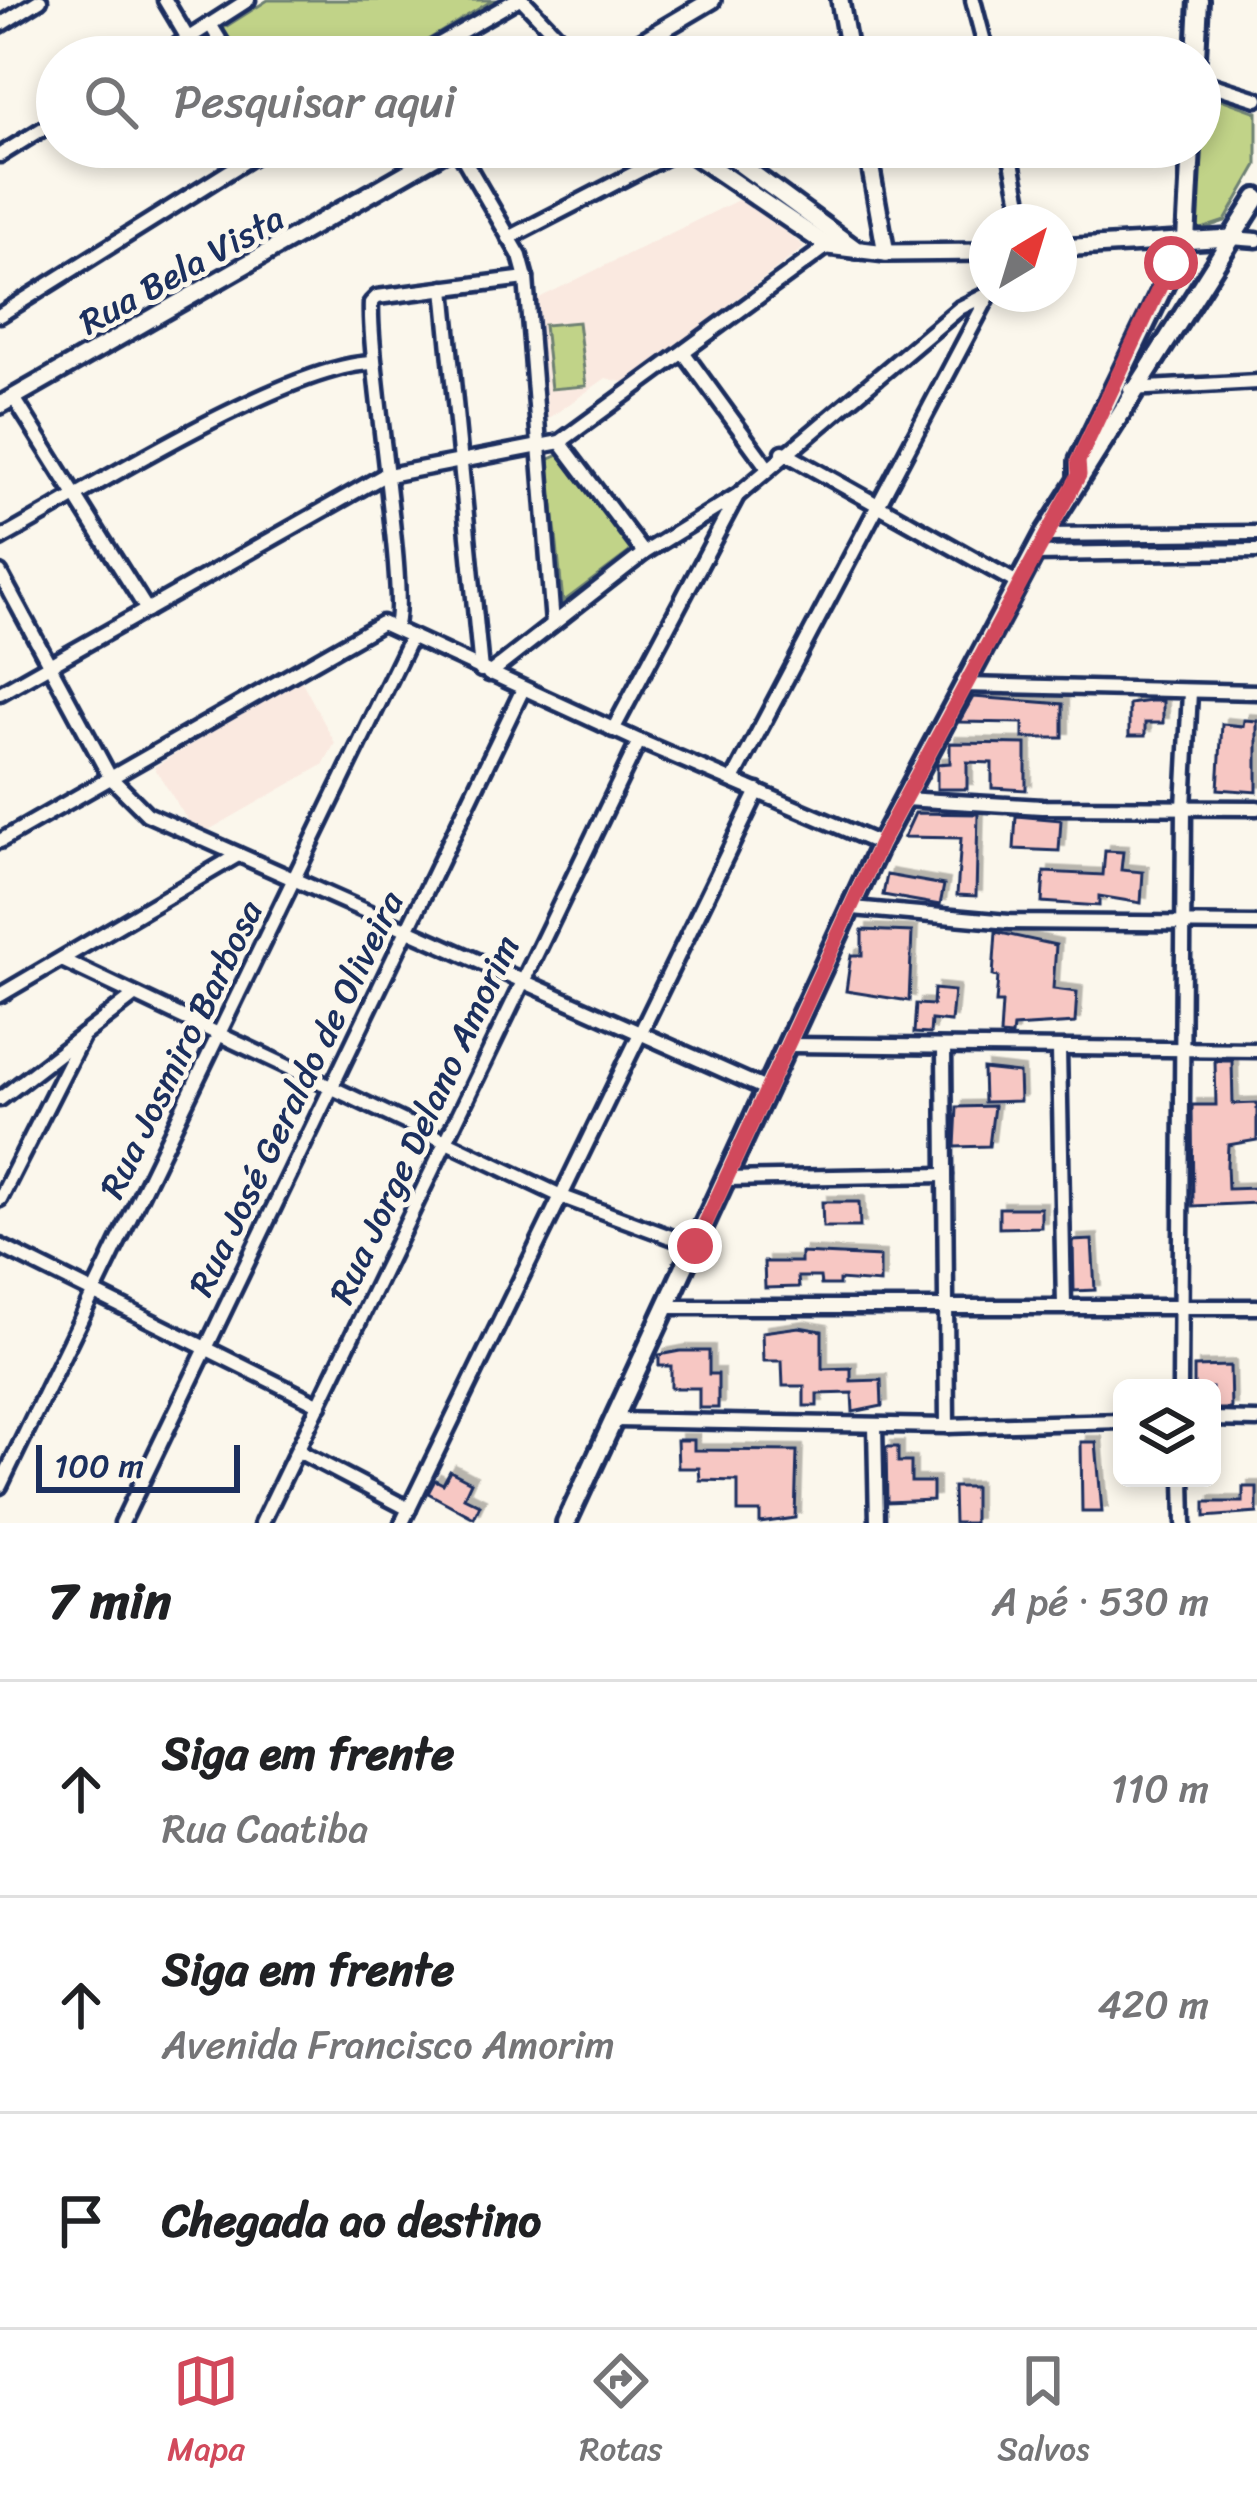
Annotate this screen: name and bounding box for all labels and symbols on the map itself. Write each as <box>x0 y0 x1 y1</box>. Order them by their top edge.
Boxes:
street label: Rua Bela Vista <box>67 187 296 353</box>
north arrow <box>969 204 1077 312</box>
route start <box>1144 236 1198 290</box>
street label: Rua José Geraldo de Oliveira <box>170 879 423 1307</box>
street label: Rua Josmiro Barbosa <box>81 888 281 1210</box>
street label: Rua Jorge Delano Amorim <box>310 924 538 1315</box>
route end <box>668 1219 722 1273</box>
scale bar <box>36 1439 240 1492</box>

